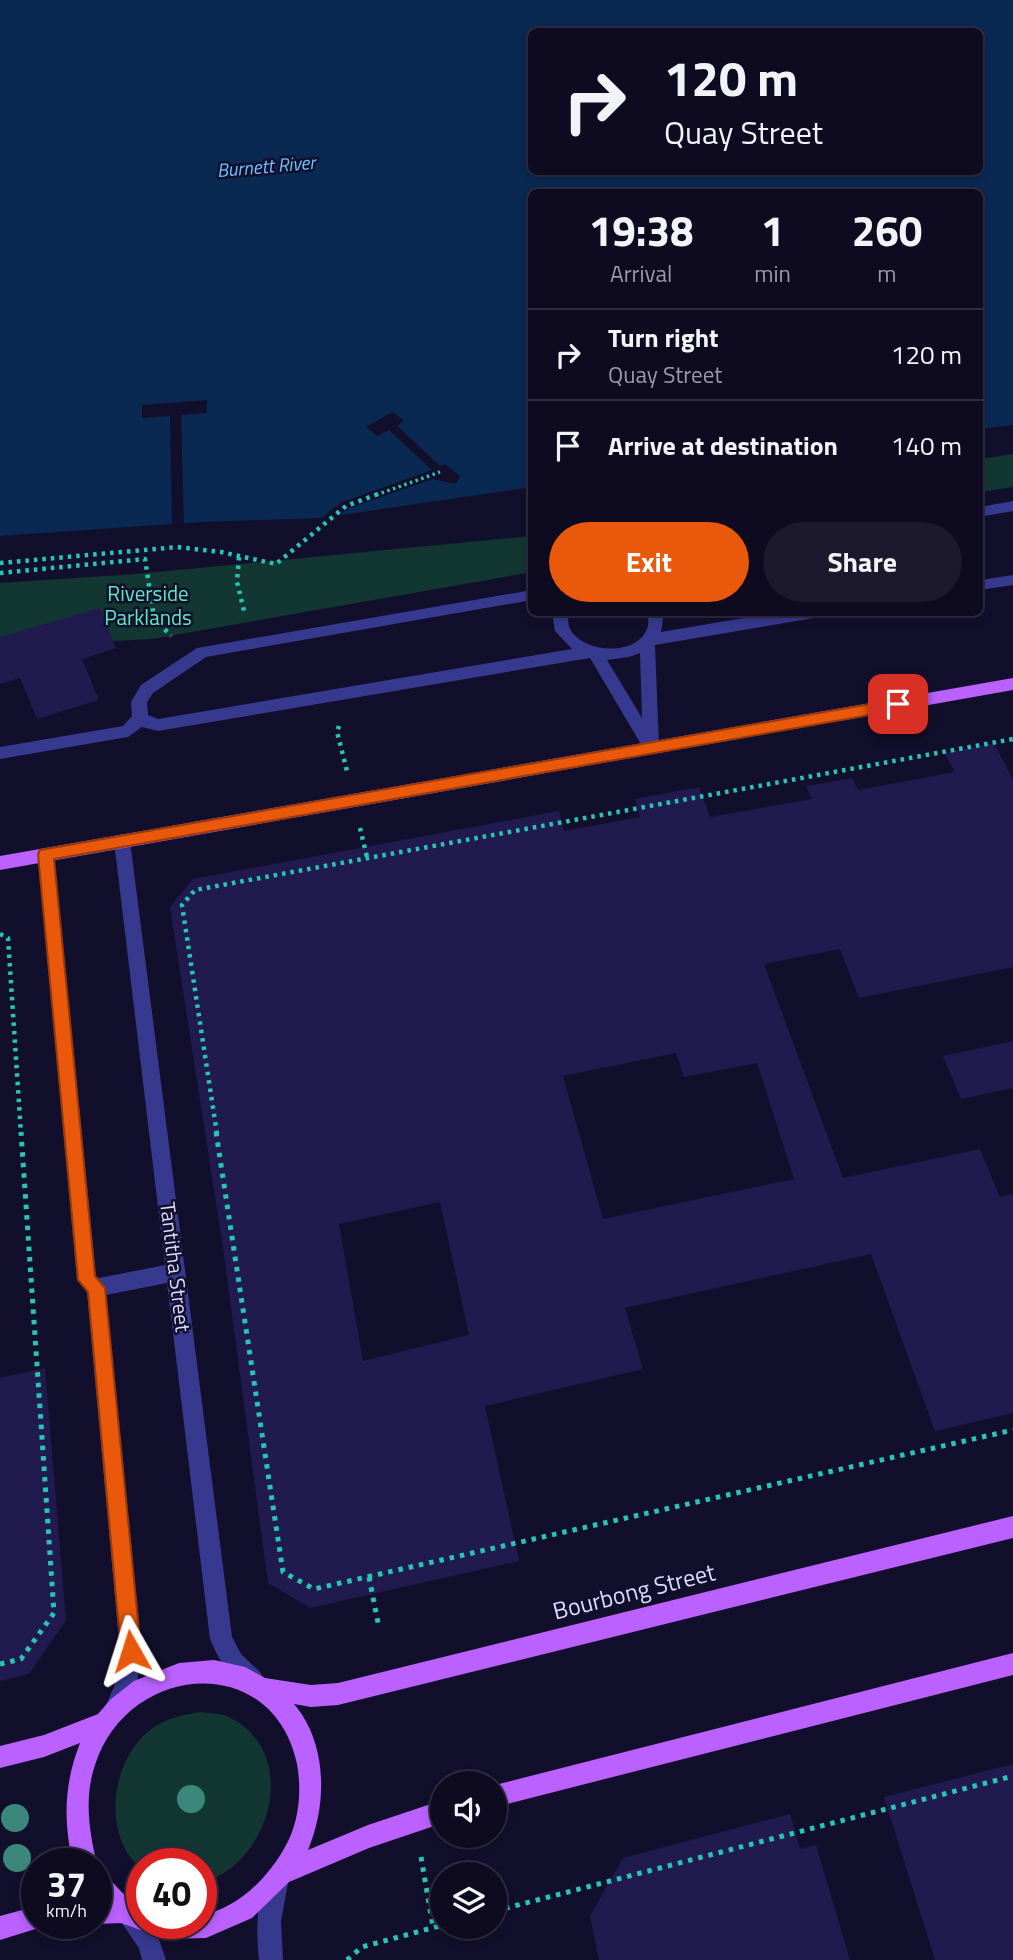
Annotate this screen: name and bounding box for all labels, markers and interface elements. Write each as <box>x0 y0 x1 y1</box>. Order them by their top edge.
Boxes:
text: 120 m <box>664 40 798 115</box>
icon: right <box>549 56 640 147</box>
text: Quay Street <box>664 108 823 156</box>
water label: Burnett River <box>216 147 318 184</box>
text: 19:38 <box>589 198 694 262</box>
text: 1 <box>761 198 784 262</box>
text: 260 <box>852 198 922 262</box>
text: Arrival <box>610 256 672 291</box>
text: min <box>754 256 791 291</box>
text: m <box>877 256 897 291</box>
text: Turn right <box>608 318 719 357</box>
text: 120 m <box>891 335 962 374</box>
icon: right <box>549 336 587 374</box>
text: Quay Street <box>608 357 722 392</box>
text: Arrive at destination <box>608 426 838 465</box>
text: 140 m <box>891 426 962 465</box>
icon: arrive <box>549 427 587 465</box>
button: Exit <box>549 522 749 602</box>
button: Share <box>763 522 962 602</box>
park label: Riverside Parklands <box>104 577 192 633</box>
pin <box>868 674 928 734</box>
icon: arrive <box>879 685 917 723</box>
street label: Tantitha Street <box>152 1200 200 1334</box>
street label: Bourbong Street <box>549 1553 719 1629</box>
position arrow <box>94 1614 168 1688</box>
map controls <box>430 1771 507 1939</box>
button: sound <box>430 1771 507 1848</box>
speed limit sign: 40 <box>126 1848 217 1939</box>
text: 37 <box>47 1857 86 1911</box>
button: layers <box>430 1862 507 1939</box>
text: km/h <box>46 1897 87 1924</box>

